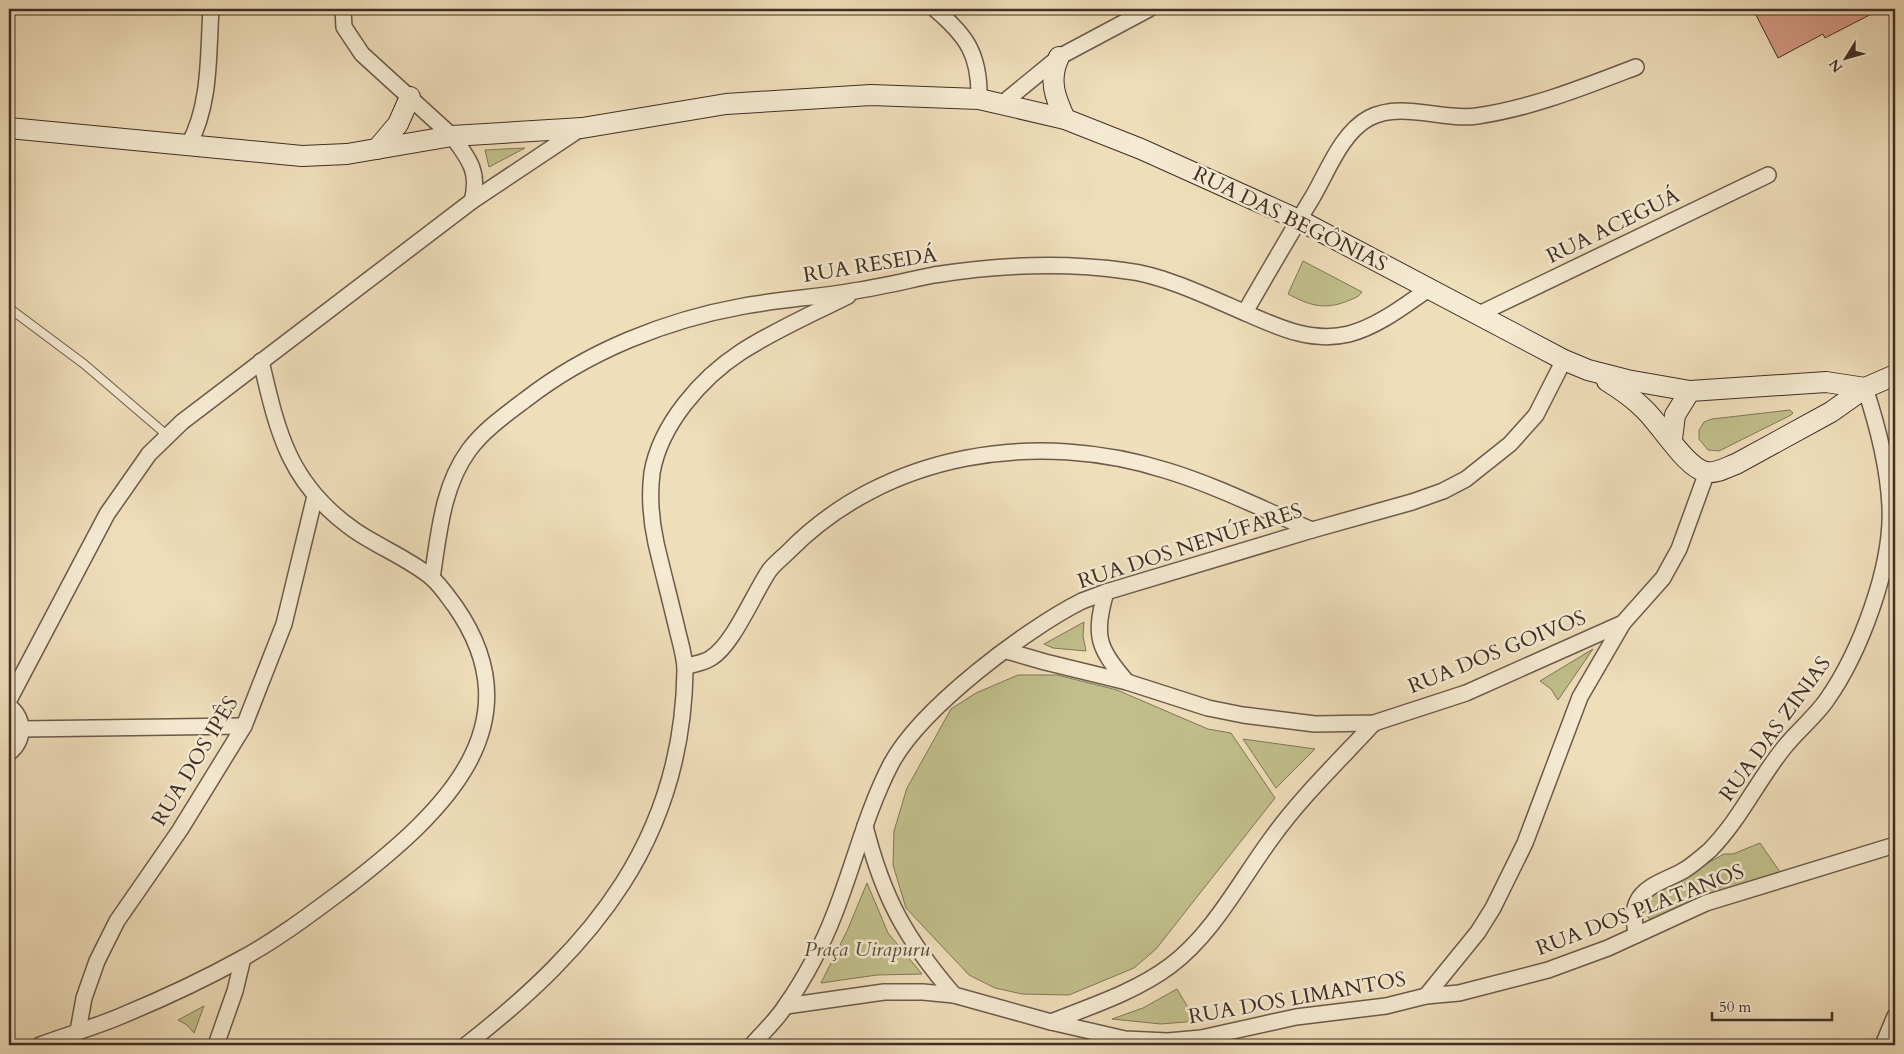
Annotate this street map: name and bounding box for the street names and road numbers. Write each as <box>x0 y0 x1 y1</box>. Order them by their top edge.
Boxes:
street label: RUA DAS BEGÔNIAS <box>1188 159 1392 279</box>
street label: RUA ACEGUÁ <box>1542 181 1685 271</box>
street label: RUA RESEDÁ <box>801 240 939 290</box>
street label: RUA DOS NENÚFARES <box>1074 495 1306 596</box>
street label: RUA DOS GOIVOS <box>1404 603 1590 701</box>
street label: RUA DAS ZINIAS <box>1712 650 1838 808</box>
street label: RUA DOS IPÊS <box>144 690 245 831</box>
street label: RUA DOS PLATANOS <box>1532 857 1748 963</box>
street label: RUA DOS LIMANTOS <box>1186 965 1408 1031</box>

